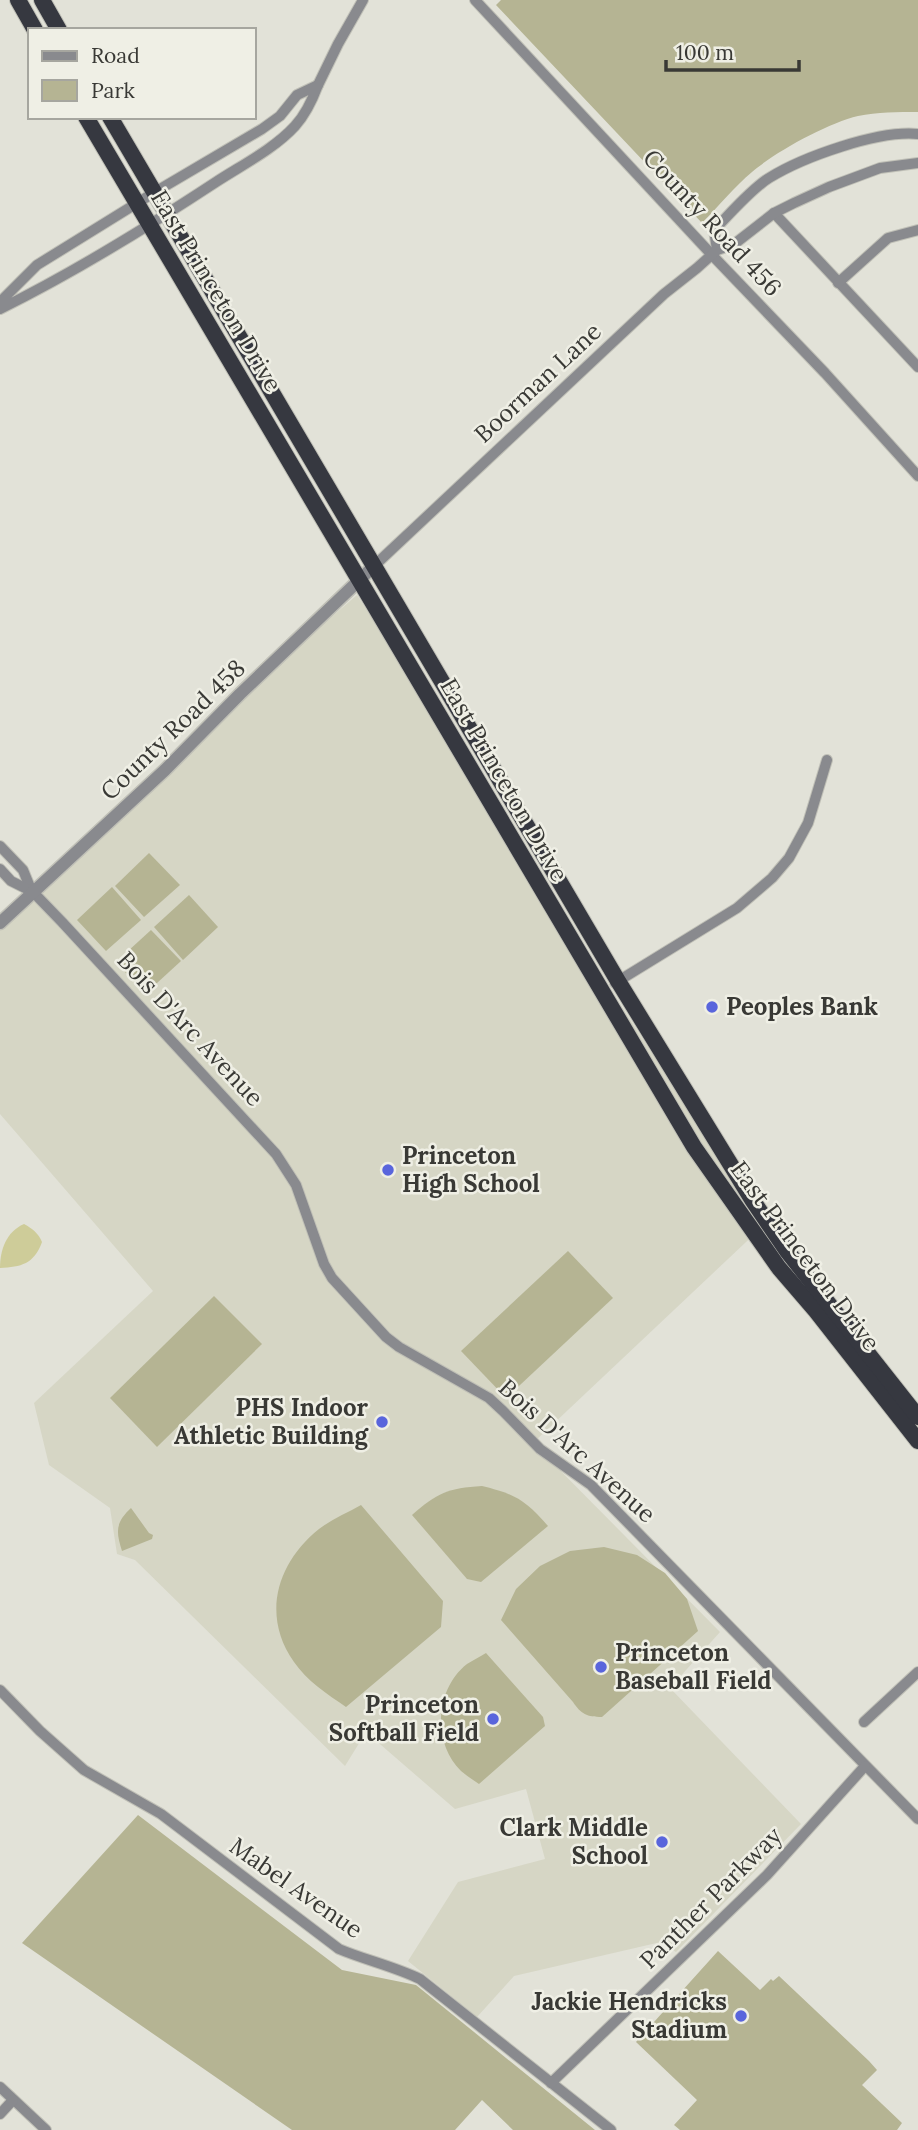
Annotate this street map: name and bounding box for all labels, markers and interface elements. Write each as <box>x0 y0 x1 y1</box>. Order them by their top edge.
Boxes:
legend <box>28 28 256 119</box>
scale bar <box>666 28 799 72</box>
text: 100 m <box>676 39 734 66</box>
text: Road <box>91 42 140 69</box>
text: Park <box>91 77 135 104</box>
street label: County Road 456 <box>636 143 788 303</box>
street label: East Princeton Drive <box>144 184 289 397</box>
street label: Boorman Lane <box>468 316 608 449</box>
street label: County Road 458 <box>94 653 252 807</box>
street label: East Princeton Drive <box>434 672 575 887</box>
street label: Bois D'Arc Avenue <box>111 945 270 1113</box>
place label: Peoples Bank <box>726 991 878 1022</box>
marker: Peoples Bank <box>704 999 720 1015</box>
place label: Princeton High School <box>402 1140 540 1199</box>
street label: East Princeton Drive <box>724 1155 887 1357</box>
marker: Princeton High School <box>380 1162 396 1178</box>
street label: Bois D'Arc Avenue <box>492 1372 662 1529</box>
place label: PHS Indoor Athletic Building <box>174 1392 370 1451</box>
marker: PHS Indoor Athletic Building <box>374 1414 390 1430</box>
place label: Princeton Baseball Field <box>615 1637 772 1696</box>
marker: Princeton Baseball Field <box>593 1659 609 1675</box>
place label: Princeton Softball Field <box>329 1689 479 1748</box>
marker: Princeton Softball Field <box>485 1711 501 1727</box>
place label: Clark Middle School <box>500 1812 648 1871</box>
street label: Panther Parkway <box>633 1820 788 1975</box>
street label: Mabel Avenue <box>224 1830 369 1945</box>
marker: Clark Middle School <box>654 1834 670 1850</box>
place label: Jackie Hendricks Stadium <box>532 1986 727 2045</box>
marker: Jackie Hendricks Stadium <box>733 2008 749 2024</box>

